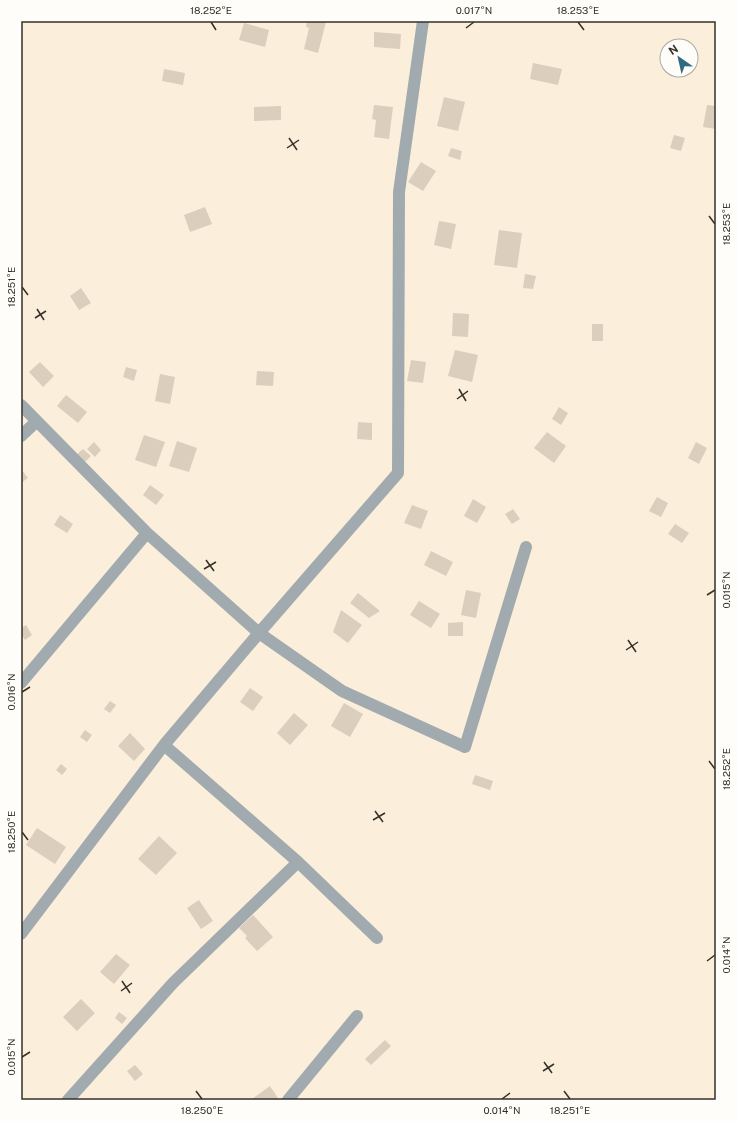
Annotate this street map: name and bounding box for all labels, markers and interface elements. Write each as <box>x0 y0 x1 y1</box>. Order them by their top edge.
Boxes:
text: 18.252°E <box>190 4 232 16</box>
text: 0.017°N <box>456 4 492 16</box>
text: 18.253°E <box>557 4 599 16</box>
north arrow <box>659 38 699 78</box>
text: N <box>666 42 680 57</box>
text: 18.253°E <box>720 203 732 245</box>
text: 18.251°E <box>5 267 17 307</box>
text: 0.015°N <box>720 571 732 609</box>
text: 0.016°N <box>5 674 17 710</box>
text: 18.252°E <box>720 748 732 790</box>
text: 18.250°E <box>5 811 17 853</box>
text: 0.014°N <box>720 936 732 974</box>
text: 0.015°N <box>5 1038 17 1076</box>
text: 18.250°E <box>181 1104 223 1116</box>
text: 0.014°N <box>483 1104 521 1116</box>
text: 18.251°E <box>550 1104 590 1116</box>

